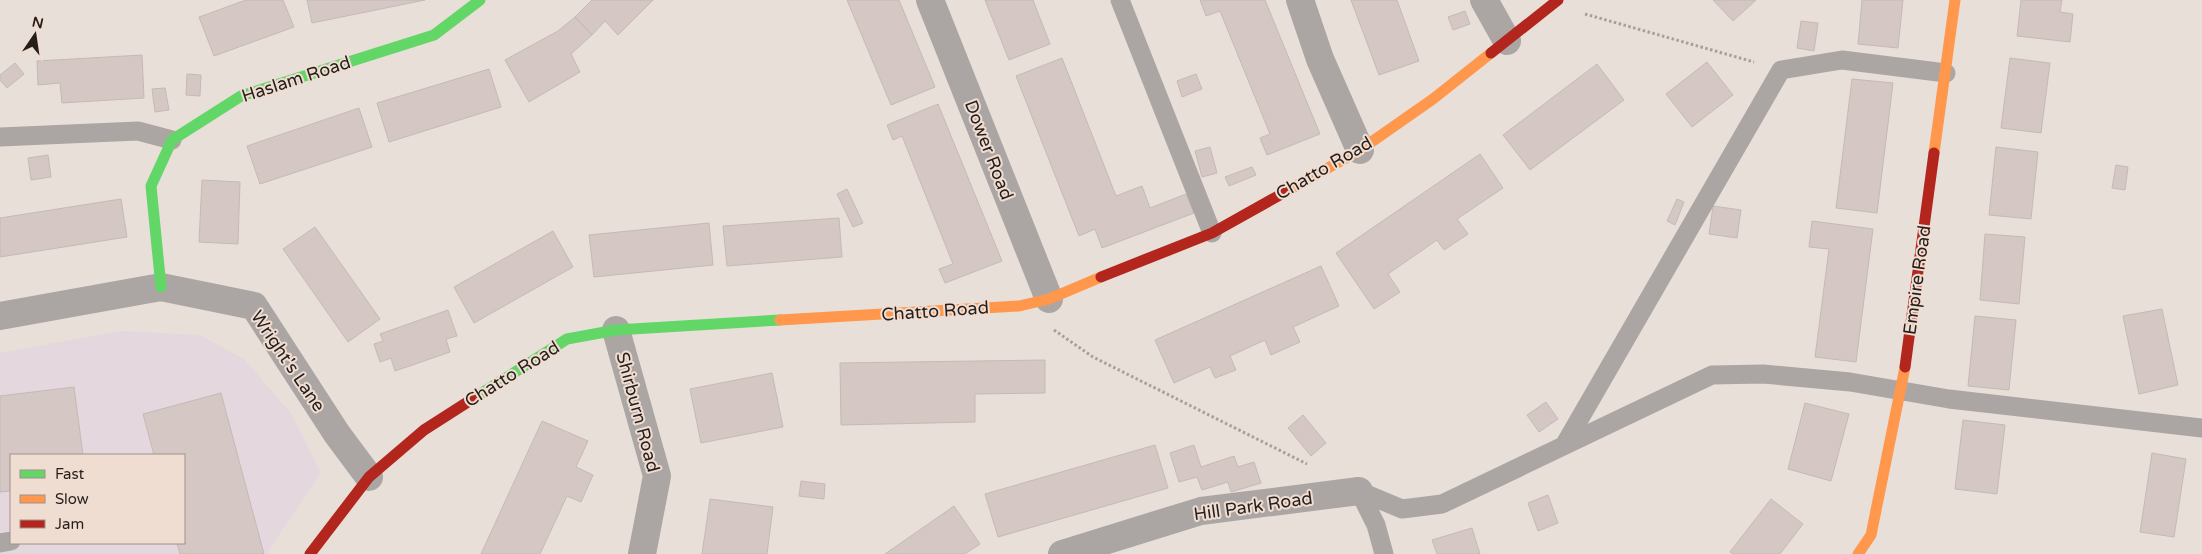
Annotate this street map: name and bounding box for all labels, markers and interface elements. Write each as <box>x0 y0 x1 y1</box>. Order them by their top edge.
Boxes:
north arrow <box>10 10 60 60</box>
text: N <box>30 13 45 32</box>
street label: Haslam Road <box>239 51 353 107</box>
street label: Dower Road <box>960 97 1018 203</box>
street label: Chatto Road <box>1272 132 1376 204</box>
street label: Empire Road <box>1898 224 1936 336</box>
street label: Chatto Road <box>880 296 990 326</box>
street label: Wright's Lane <box>246 306 330 416</box>
street label: Chatto Road <box>460 336 564 412</box>
street label: Shirburn Road <box>611 350 665 474</box>
legend <box>10 454 185 544</box>
text: Fast <box>55 465 85 483</box>
street label: Hill Park Road <box>1192 487 1314 525</box>
text: Slow <box>55 490 89 508</box>
text: Jam <box>55 515 84 533</box>

